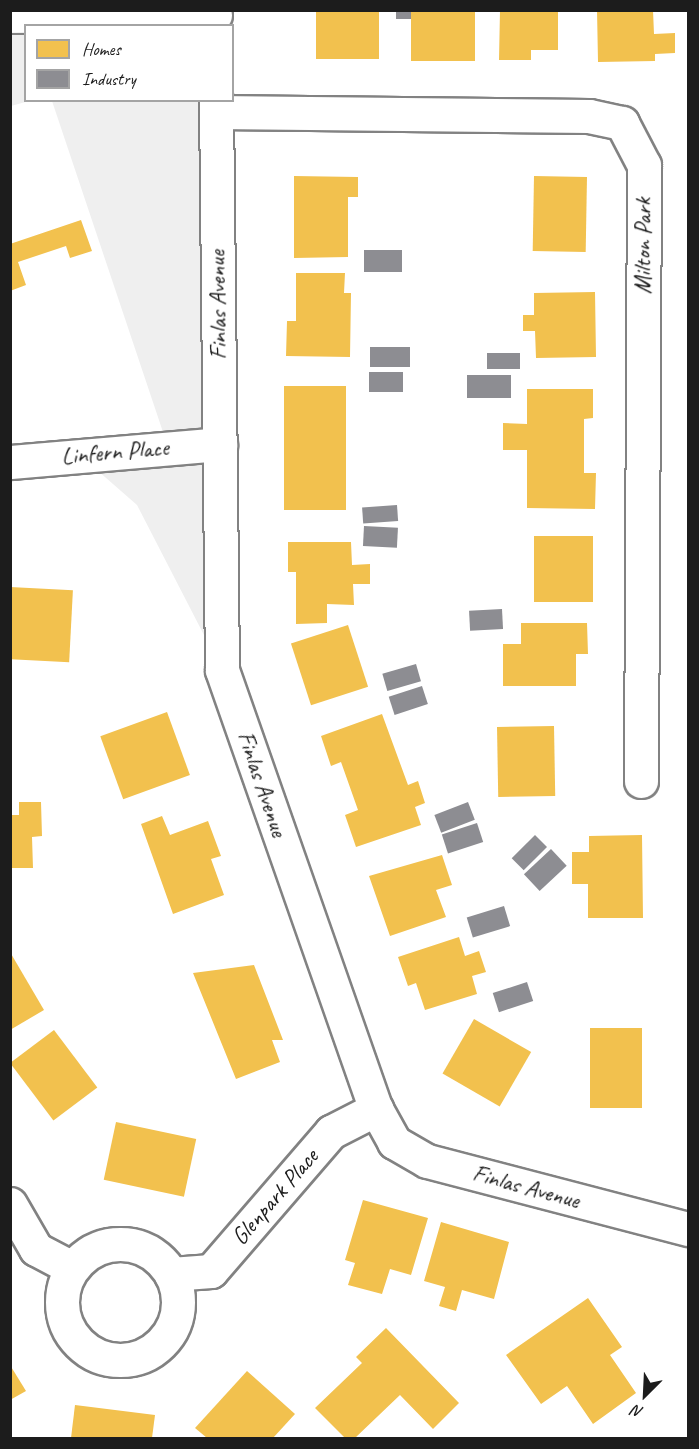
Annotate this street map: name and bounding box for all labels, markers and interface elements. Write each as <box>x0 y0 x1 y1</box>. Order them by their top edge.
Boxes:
legend <box>24 24 234 102</box>
text: Homes <box>82 38 121 60</box>
text: Industry <box>82 68 136 90</box>
street label: Milton Park <box>629 197 657 295</box>
street label: Finlas Avenue <box>203 250 233 360</box>
street label: Linfern Place <box>60 433 170 471</box>
street label: Finlas Avenue <box>231 728 293 840</box>
street label: Glenpark Place <box>225 1143 325 1251</box>
street label: Finlas Avenue <box>470 1159 582 1215</box>
north arrow <box>615 1365 675 1425</box>
text: N <box>629 1400 646 1423</box>

